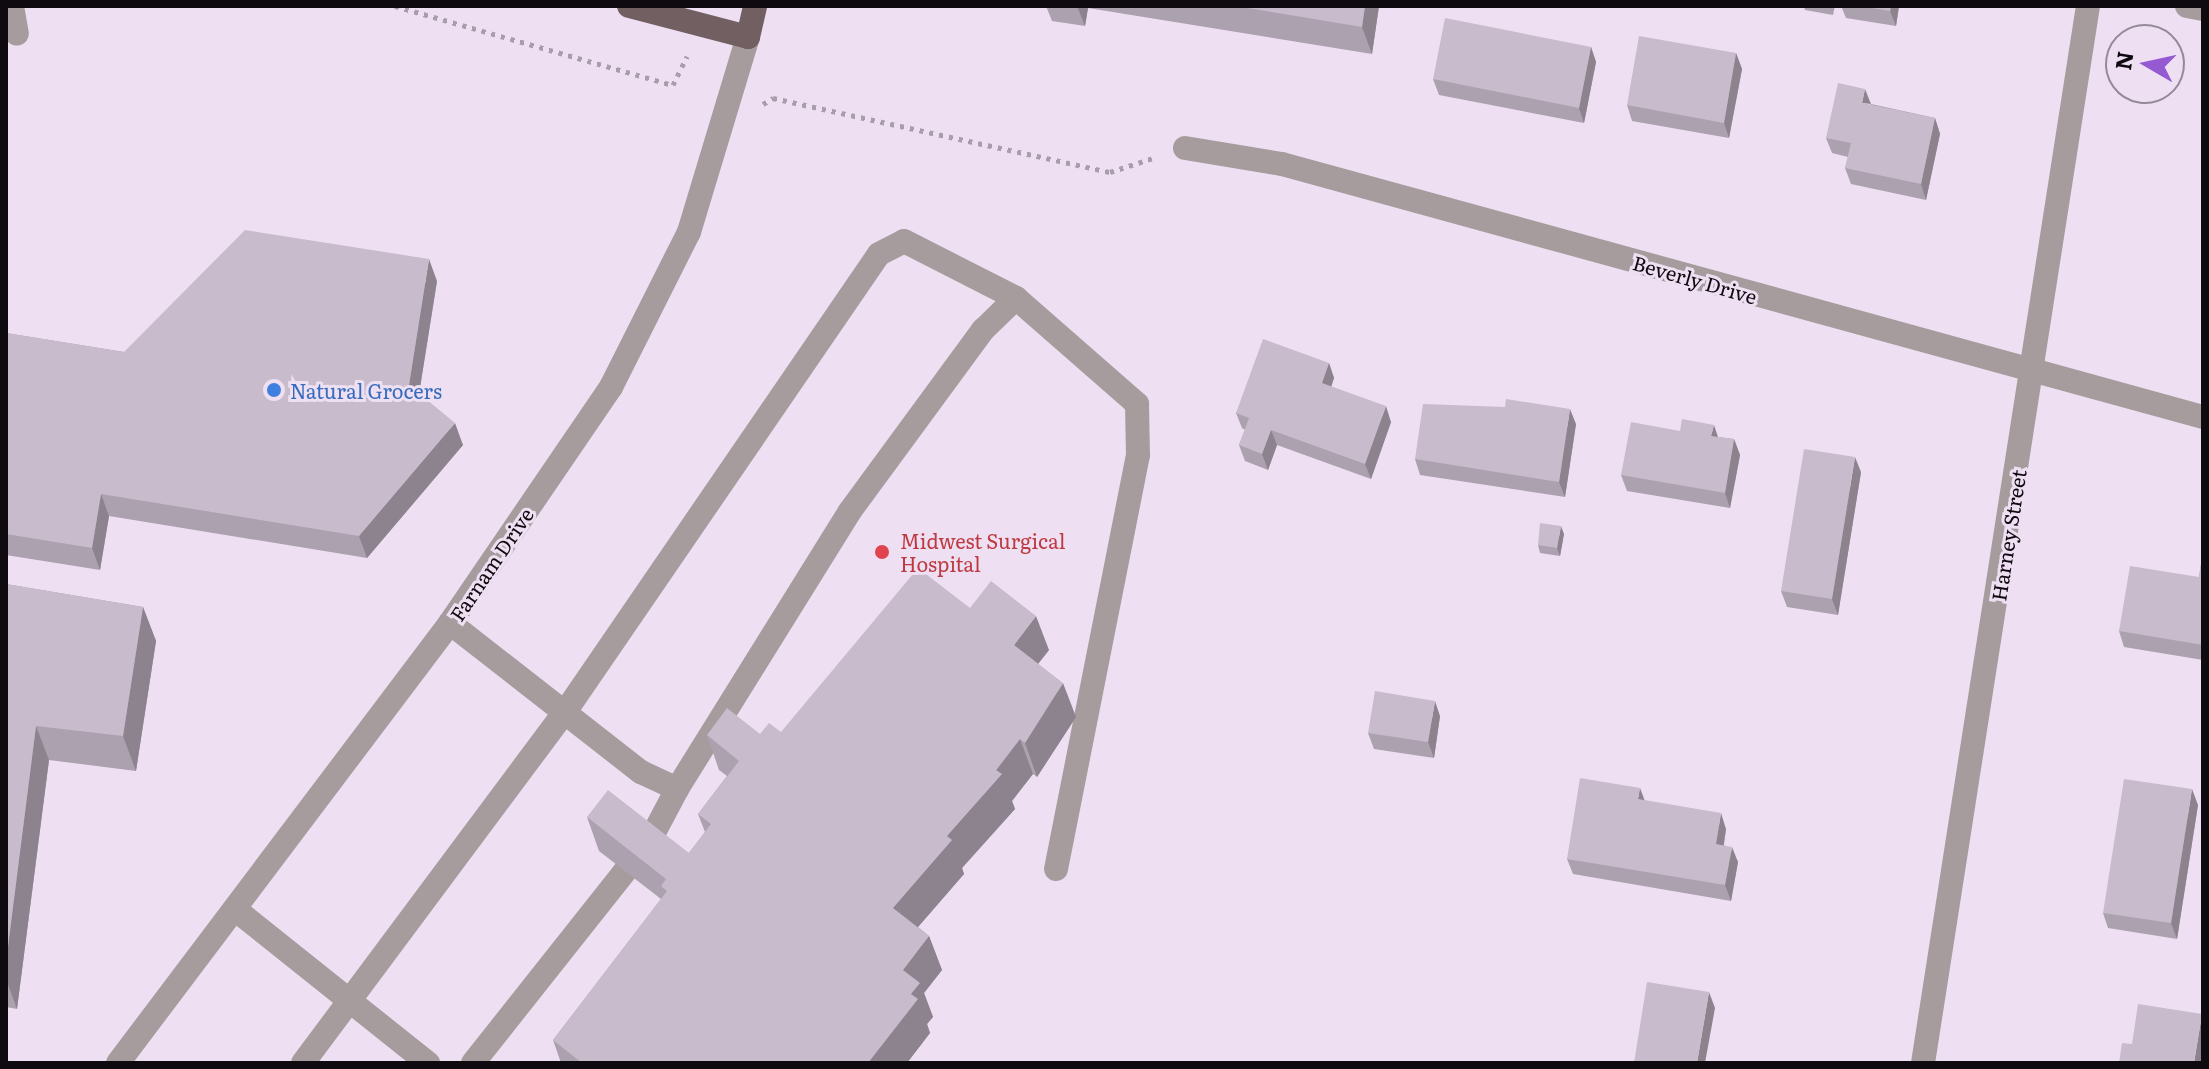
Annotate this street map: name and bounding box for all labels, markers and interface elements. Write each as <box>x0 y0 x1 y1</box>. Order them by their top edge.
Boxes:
north arrow <box>2105 24 2185 104</box>
text: N <box>2105 49 2141 72</box>
street label: Beverly Drive <box>1630 250 1760 308</box>
place label: Natural Grocers <box>290 378 442 402</box>
marker: Natural Grocers <box>265 381 283 399</box>
street label: Harney Street <box>1986 468 2030 602</box>
street label: Farnam Drive <box>444 503 538 625</box>
place label: Midwest Surgical Hospital <box>900 528 1066 575</box>
marker: Midwest Surgical Hospital <box>871 541 893 563</box>

